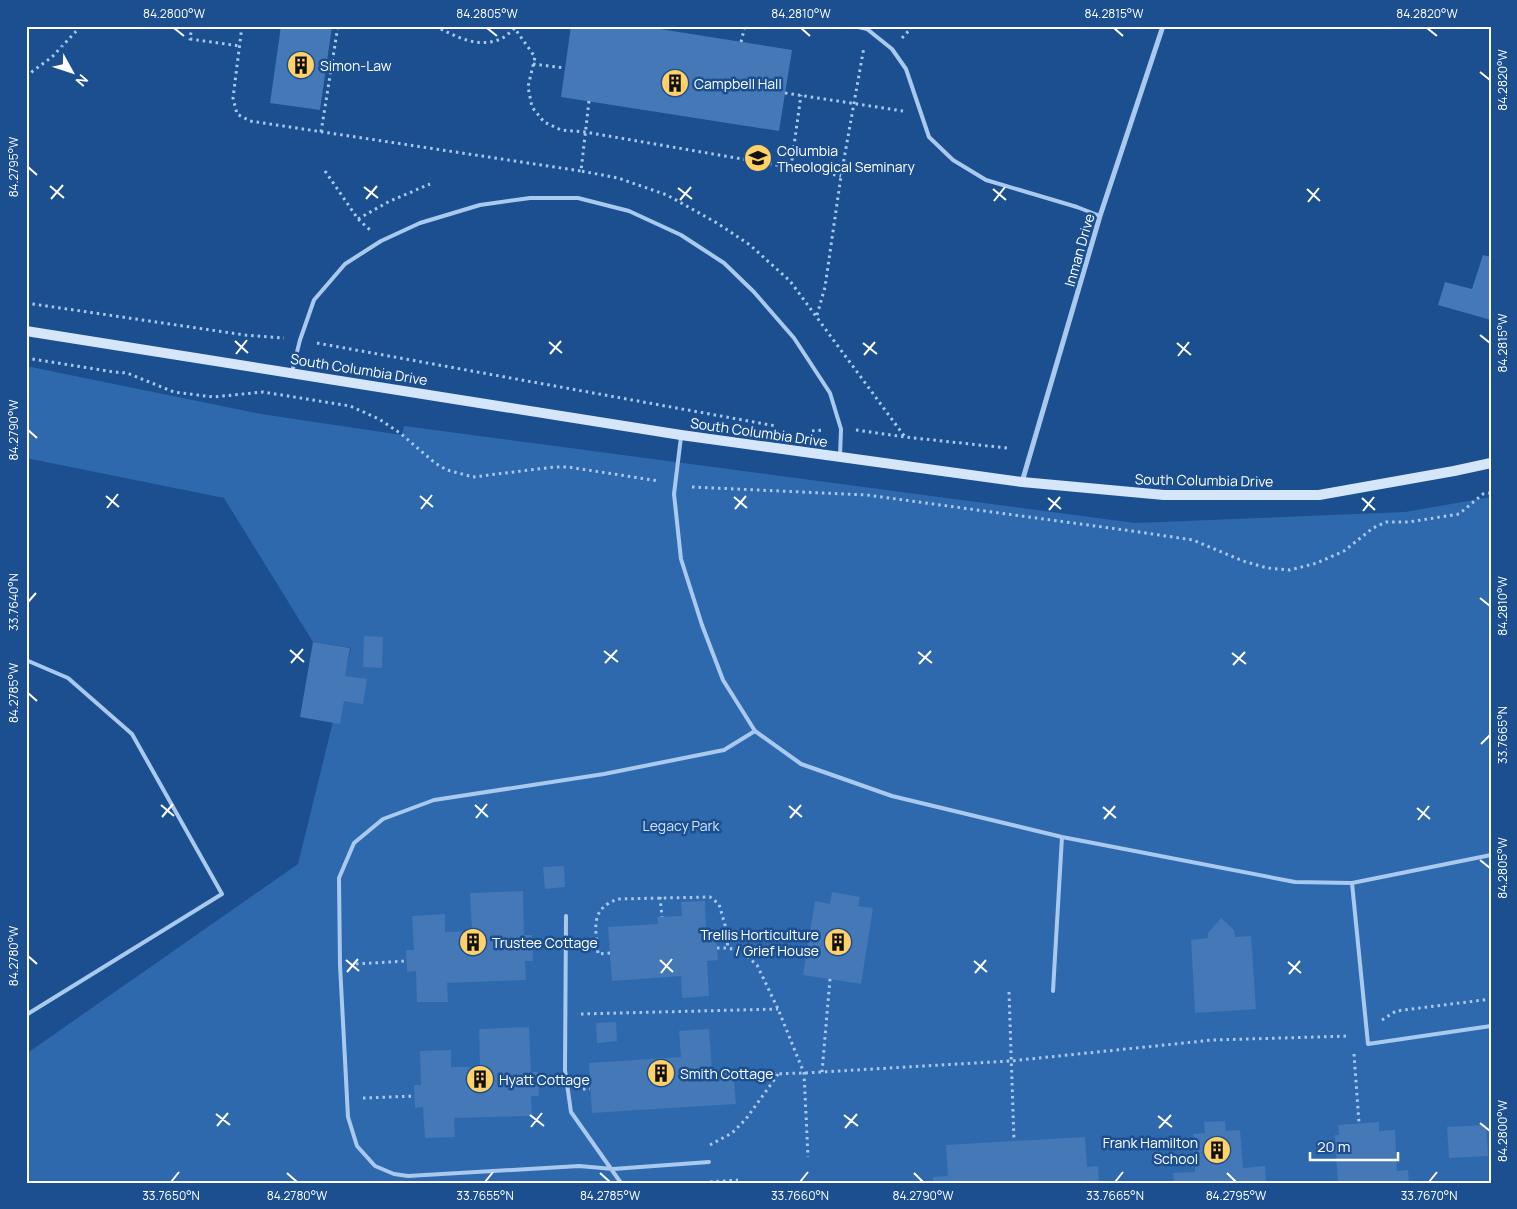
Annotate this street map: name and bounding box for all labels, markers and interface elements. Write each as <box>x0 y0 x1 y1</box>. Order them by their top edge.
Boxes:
text: 84.2800°W <box>143 5 206 22</box>
text: 84.2805°W <box>456 5 519 22</box>
text: 84.2810°W <box>771 5 831 22</box>
text: 84.2815°W <box>1085 5 1144 22</box>
text: 84.2820°W <box>1396 5 1458 22</box>
north arrow <box>48 48 98 98</box>
text: 84.2820°W <box>1494 49 1511 111</box>
building icon: Simon-Law <box>286 50 316 80</box>
place label: Simon-Law <box>320 56 392 75</box>
building icon: Campbell Hall <box>660 68 690 98</box>
text: N <box>72 71 93 91</box>
place label: Campbell Hall <box>694 74 782 93</box>
text: 84.2795°W <box>5 136 22 197</box>
place label: Columbia Theological Seminary <box>777 141 916 176</box>
school or university icon: Columbia Theological Seminary <box>743 143 773 173</box>
street label: Inman Drive <box>1060 211 1098 289</box>
text: 84.2815°W <box>1494 313 1511 372</box>
street label: South Columbia Drive <box>289 349 429 389</box>
text: 84.2790°W <box>5 399 22 461</box>
street label: South Columbia Drive <box>689 413 829 451</box>
street label: South Columbia Drive <box>1135 469 1273 491</box>
text: 33.7640°N <box>5 573 22 631</box>
text: 84.2810°W <box>1494 576 1511 636</box>
text: 84.2785°W <box>5 662 22 723</box>
text: 33.7665°N <box>1494 706 1511 764</box>
park label: Legacy Park <box>643 816 721 835</box>
text: 84.2805°W <box>1494 836 1511 899</box>
text: 84.2780°W <box>5 925 22 986</box>
place label: Trellis Horticulture / Grief House <box>700 925 819 960</box>
building icon: Trustee Cottage <box>458 927 488 957</box>
building icon: Trellis Horticulture / Grief House <box>823 927 853 957</box>
place label: Trustee Cottage <box>492 933 598 952</box>
building icon: Smith Cottage <box>646 1058 676 1088</box>
building icon: Hyatt Cottage <box>465 1064 495 1094</box>
place label: Smith Cottage <box>680 1064 773 1083</box>
place label: Hyatt Cottage <box>499 1070 590 1089</box>
text: 84.2800°W <box>1494 1099 1511 1162</box>
scale bar <box>1310 1129 1397 1161</box>
place label: Frank Hamilton School <box>1103 1133 1198 1168</box>
building icon: Frank Hamilton School <box>1202 1135 1232 1165</box>
text: 20 m <box>1317 1136 1350 1157</box>
text: 33.7650°N <box>142 1187 200 1204</box>
text: 84.2780°W <box>267 1187 328 1204</box>
text: 33.7655°N <box>456 1187 514 1204</box>
text: 84.2785°W <box>580 1187 641 1204</box>
text: 33.7660°N <box>771 1187 829 1204</box>
text: 84.2790°W <box>892 1187 954 1204</box>
text: 33.7665°N <box>1086 1187 1144 1204</box>
text: 84.2795°W <box>1206 1187 1267 1204</box>
text: 33.7670°N <box>1401 1187 1457 1204</box>

